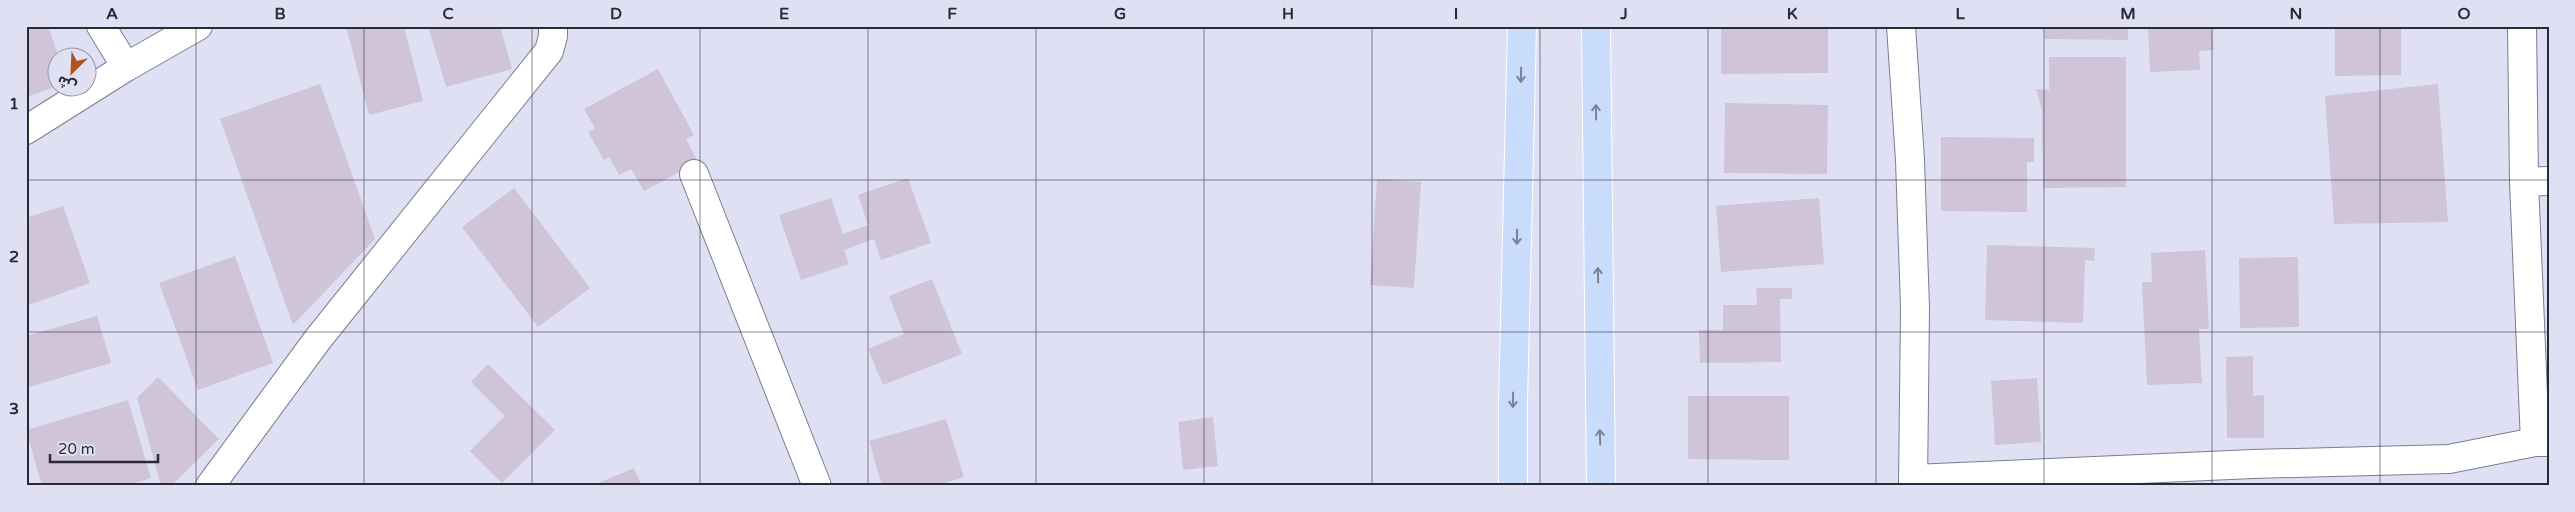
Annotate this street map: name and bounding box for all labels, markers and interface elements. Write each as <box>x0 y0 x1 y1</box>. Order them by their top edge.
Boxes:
text: A <box>106 4 118 24</box>
text: B <box>274 4 286 24</box>
text: C <box>442 4 454 24</box>
text: D <box>610 4 622 24</box>
text: E <box>779 4 789 24</box>
text: F <box>947 4 957 24</box>
text: G <box>1114 4 1126 24</box>
text: H <box>1282 4 1294 24</box>
text: I <box>1454 4 1458 24</box>
text: J <box>1619 4 1628 24</box>
text: K <box>1787 4 1798 24</box>
text: L <box>1955 4 1965 24</box>
text: M <box>2120 4 2136 24</box>
text: N <box>2290 4 2302 24</box>
text: O <box>2458 4 2471 24</box>
north arrow <box>48 48 98 98</box>
one-way arrow <box>1516 66 1526 83</box>
text: ش <box>55 72 79 95</box>
text: 1 <box>9 94 19 114</box>
one-way arrow <box>1592 104 1601 120</box>
one-way arrow <box>1512 229 1521 245</box>
text: 2 <box>9 247 19 267</box>
one-way arrow <box>1593 267 1603 283</box>
one-way arrow <box>1508 392 1518 408</box>
text: 3 <box>9 399 19 419</box>
one-way arrow <box>1595 429 1604 445</box>
scale bar <box>50 432 158 464</box>
text: 20 m <box>58 440 95 458</box>

